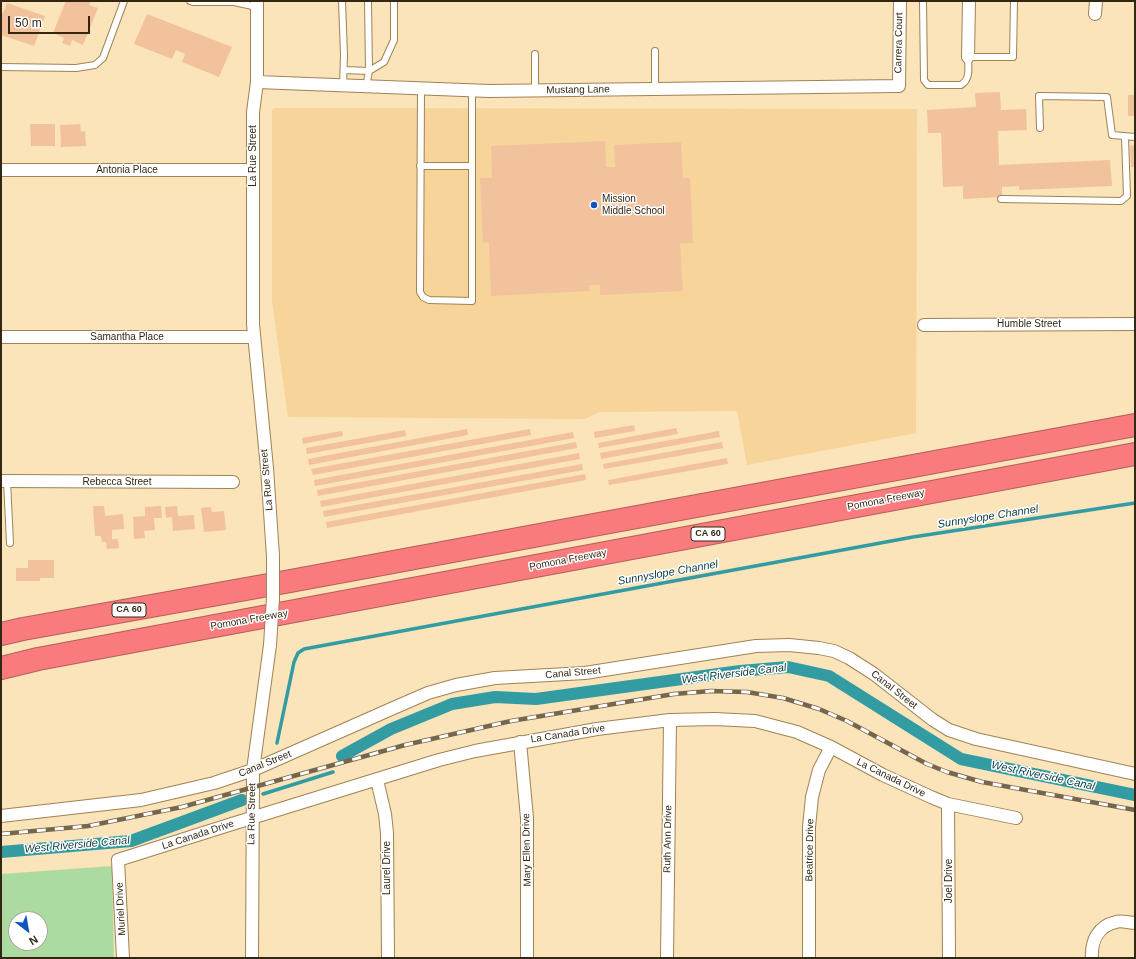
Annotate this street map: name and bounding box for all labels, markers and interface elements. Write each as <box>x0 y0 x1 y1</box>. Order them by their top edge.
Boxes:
scale bar <box>10 8 92 34</box>
street label: Carrera Court <box>892 12 906 74</box>
text: 50 m <box>15 16 42 30</box>
street label: Mustang Lane <box>546 83 610 97</box>
street label: La Rue Street <box>247 125 259 187</box>
street label: Antonia Place <box>96 164 158 176</box>
place label: Mission Middle School <box>602 193 665 216</box>
marker: Mission Middle School <box>589 200 599 210</box>
street label: Humble Street <box>997 318 1061 330</box>
street label: Samantha Place <box>90 331 164 343</box>
street label: La Rue Street <box>258 449 276 511</box>
street label: Rebecca Street <box>83 476 151 488</box>
street label: Pomona Freeway <box>846 487 926 513</box>
water label: Sunnyslope Channel <box>937 503 1039 531</box>
road number: CA 60 <box>691 527 725 541</box>
street label: Pomona Freeway <box>528 547 608 573</box>
water label: Sunnyslope Channel <box>617 558 719 588</box>
road number: CA 60 <box>112 603 146 617</box>
street label: Pomona Freeway <box>209 607 289 633</box>
water label: West Riverside Canal <box>681 661 787 687</box>
street label: Canal Street <box>545 665 601 681</box>
street label: Canal Street <box>868 668 920 712</box>
street label: La Canada Drive <box>530 722 606 746</box>
street label: Canal Street <box>237 748 293 780</box>
street label: La Canada Drive <box>855 756 927 800</box>
water label: West Riverside Canal <box>990 759 1096 793</box>
street label: La Rue Street <box>245 783 259 845</box>
street label: Ruth Ann Drive <box>661 805 675 873</box>
street label: Mary Ellen Drive <box>520 813 534 887</box>
street label: La Canada Drive <box>160 818 236 852</box>
street label: Beatrice Drive <box>803 819 817 881</box>
water label: West Riverside Canal <box>24 834 130 856</box>
street label: Laurel Drive <box>381 841 393 895</box>
street label: Joel Drive <box>943 859 955 903</box>
street label: Muriel Drive <box>114 882 128 936</box>
north arrow <box>8 911 48 951</box>
text: N <box>27 933 40 948</box>

